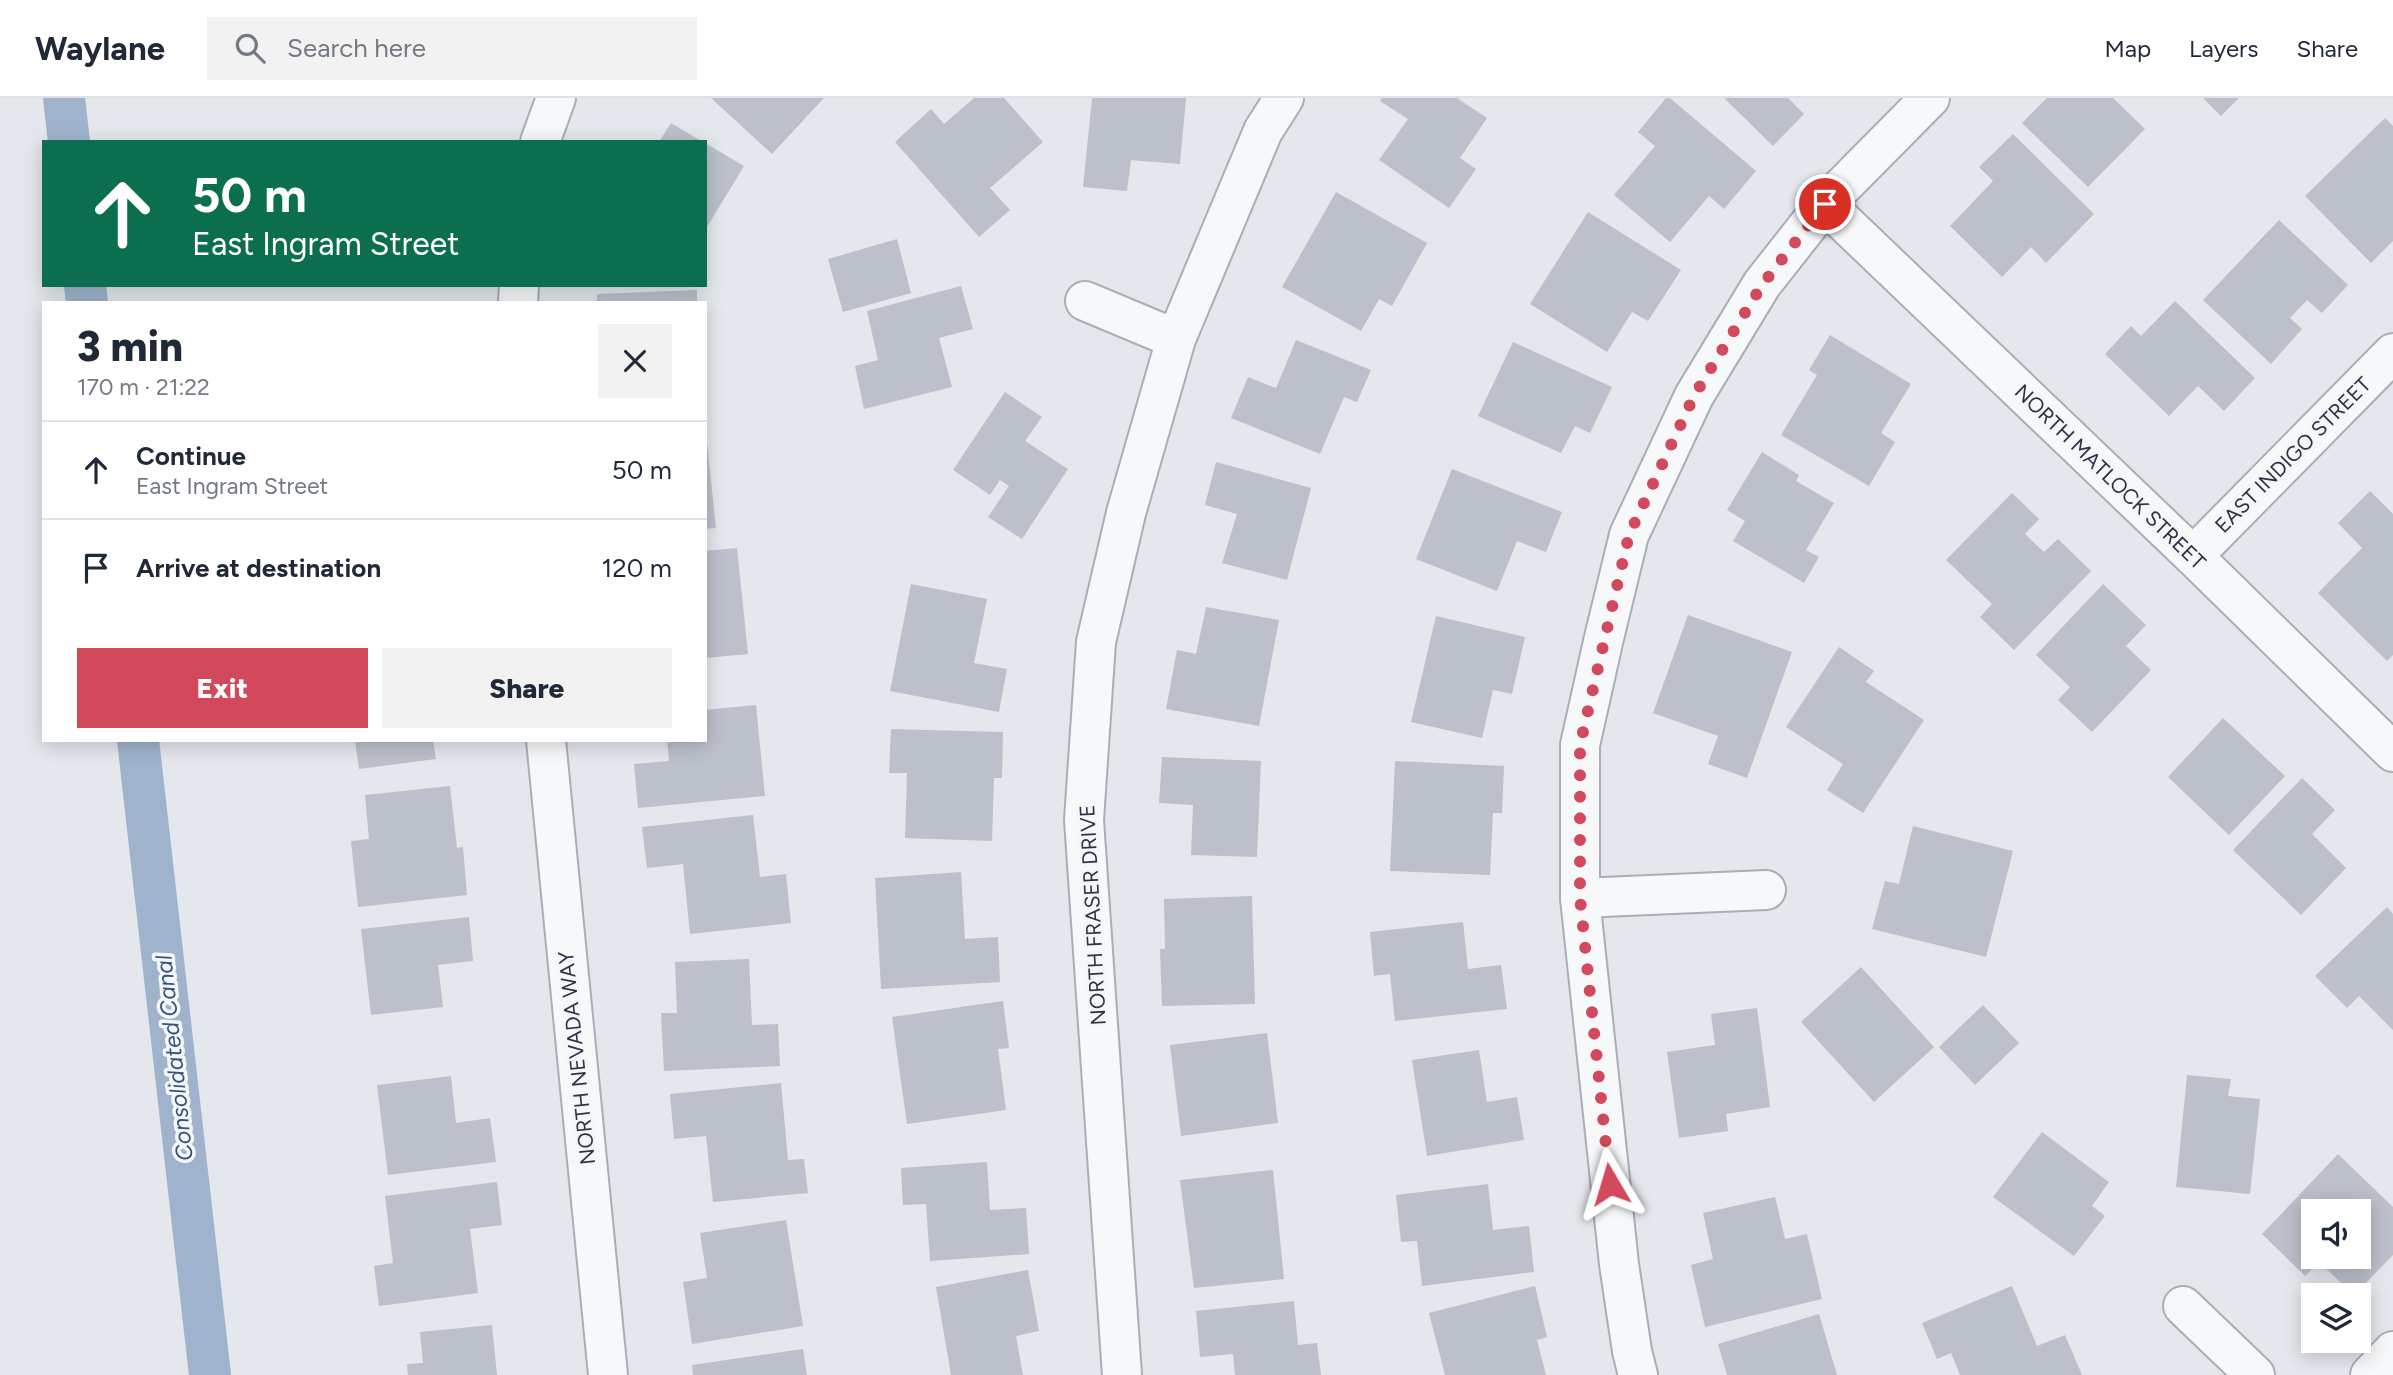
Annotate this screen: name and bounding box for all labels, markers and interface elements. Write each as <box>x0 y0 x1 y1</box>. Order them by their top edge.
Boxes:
search box <box>207 17 697 80</box>
text: Waylane <box>35 29 165 68</box>
icon: search <box>231 29 269 67</box>
text: Search here <box>287 32 426 64</box>
text: Map <box>2104 34 2151 63</box>
text: Layers <box>2189 34 2258 63</box>
text: Share <box>2296 34 2358 63</box>
text: 50 m <box>192 165 307 224</box>
icon: ahead <box>77 168 168 259</box>
pin <box>1795 174 1855 234</box>
icon: arrive <box>1806 185 1844 223</box>
text: East Ingram Street <box>192 225 459 263</box>
text: 3 min <box>77 321 183 372</box>
button: close <box>598 324 672 398</box>
street label: EAST INDIGO STREET <box>2210 371 2376 538</box>
text: 170 m · 21:22 <box>77 373 210 401</box>
street label: NORTH MATLOCK STREET <box>2010 379 2211 575</box>
text: Continue <box>136 440 246 472</box>
icon: ahead <box>77 451 115 489</box>
text: 50 m <box>612 454 672 486</box>
text: East Ingram Street <box>136 472 328 500</box>
icon: arrive <box>77 549 115 587</box>
text: Arrive at destination <box>136 552 381 584</box>
text: 120 m <box>602 552 672 584</box>
button: Exit <box>77 648 368 728</box>
button: Share <box>382 648 672 728</box>
street label: NORTH FRASER DRIVE <box>1074 804 1111 1026</box>
street label: NORTH NEVADA WAY <box>553 950 600 1166</box>
water label: Consolidated Canal <box>149 953 199 1162</box>
position arrow <box>1573 1147 1647 1221</box>
map controls <box>2301 1199 2371 1353</box>
button: sound <box>2301 1199 2371 1269</box>
button: layers <box>2301 1283 2371 1353</box>

